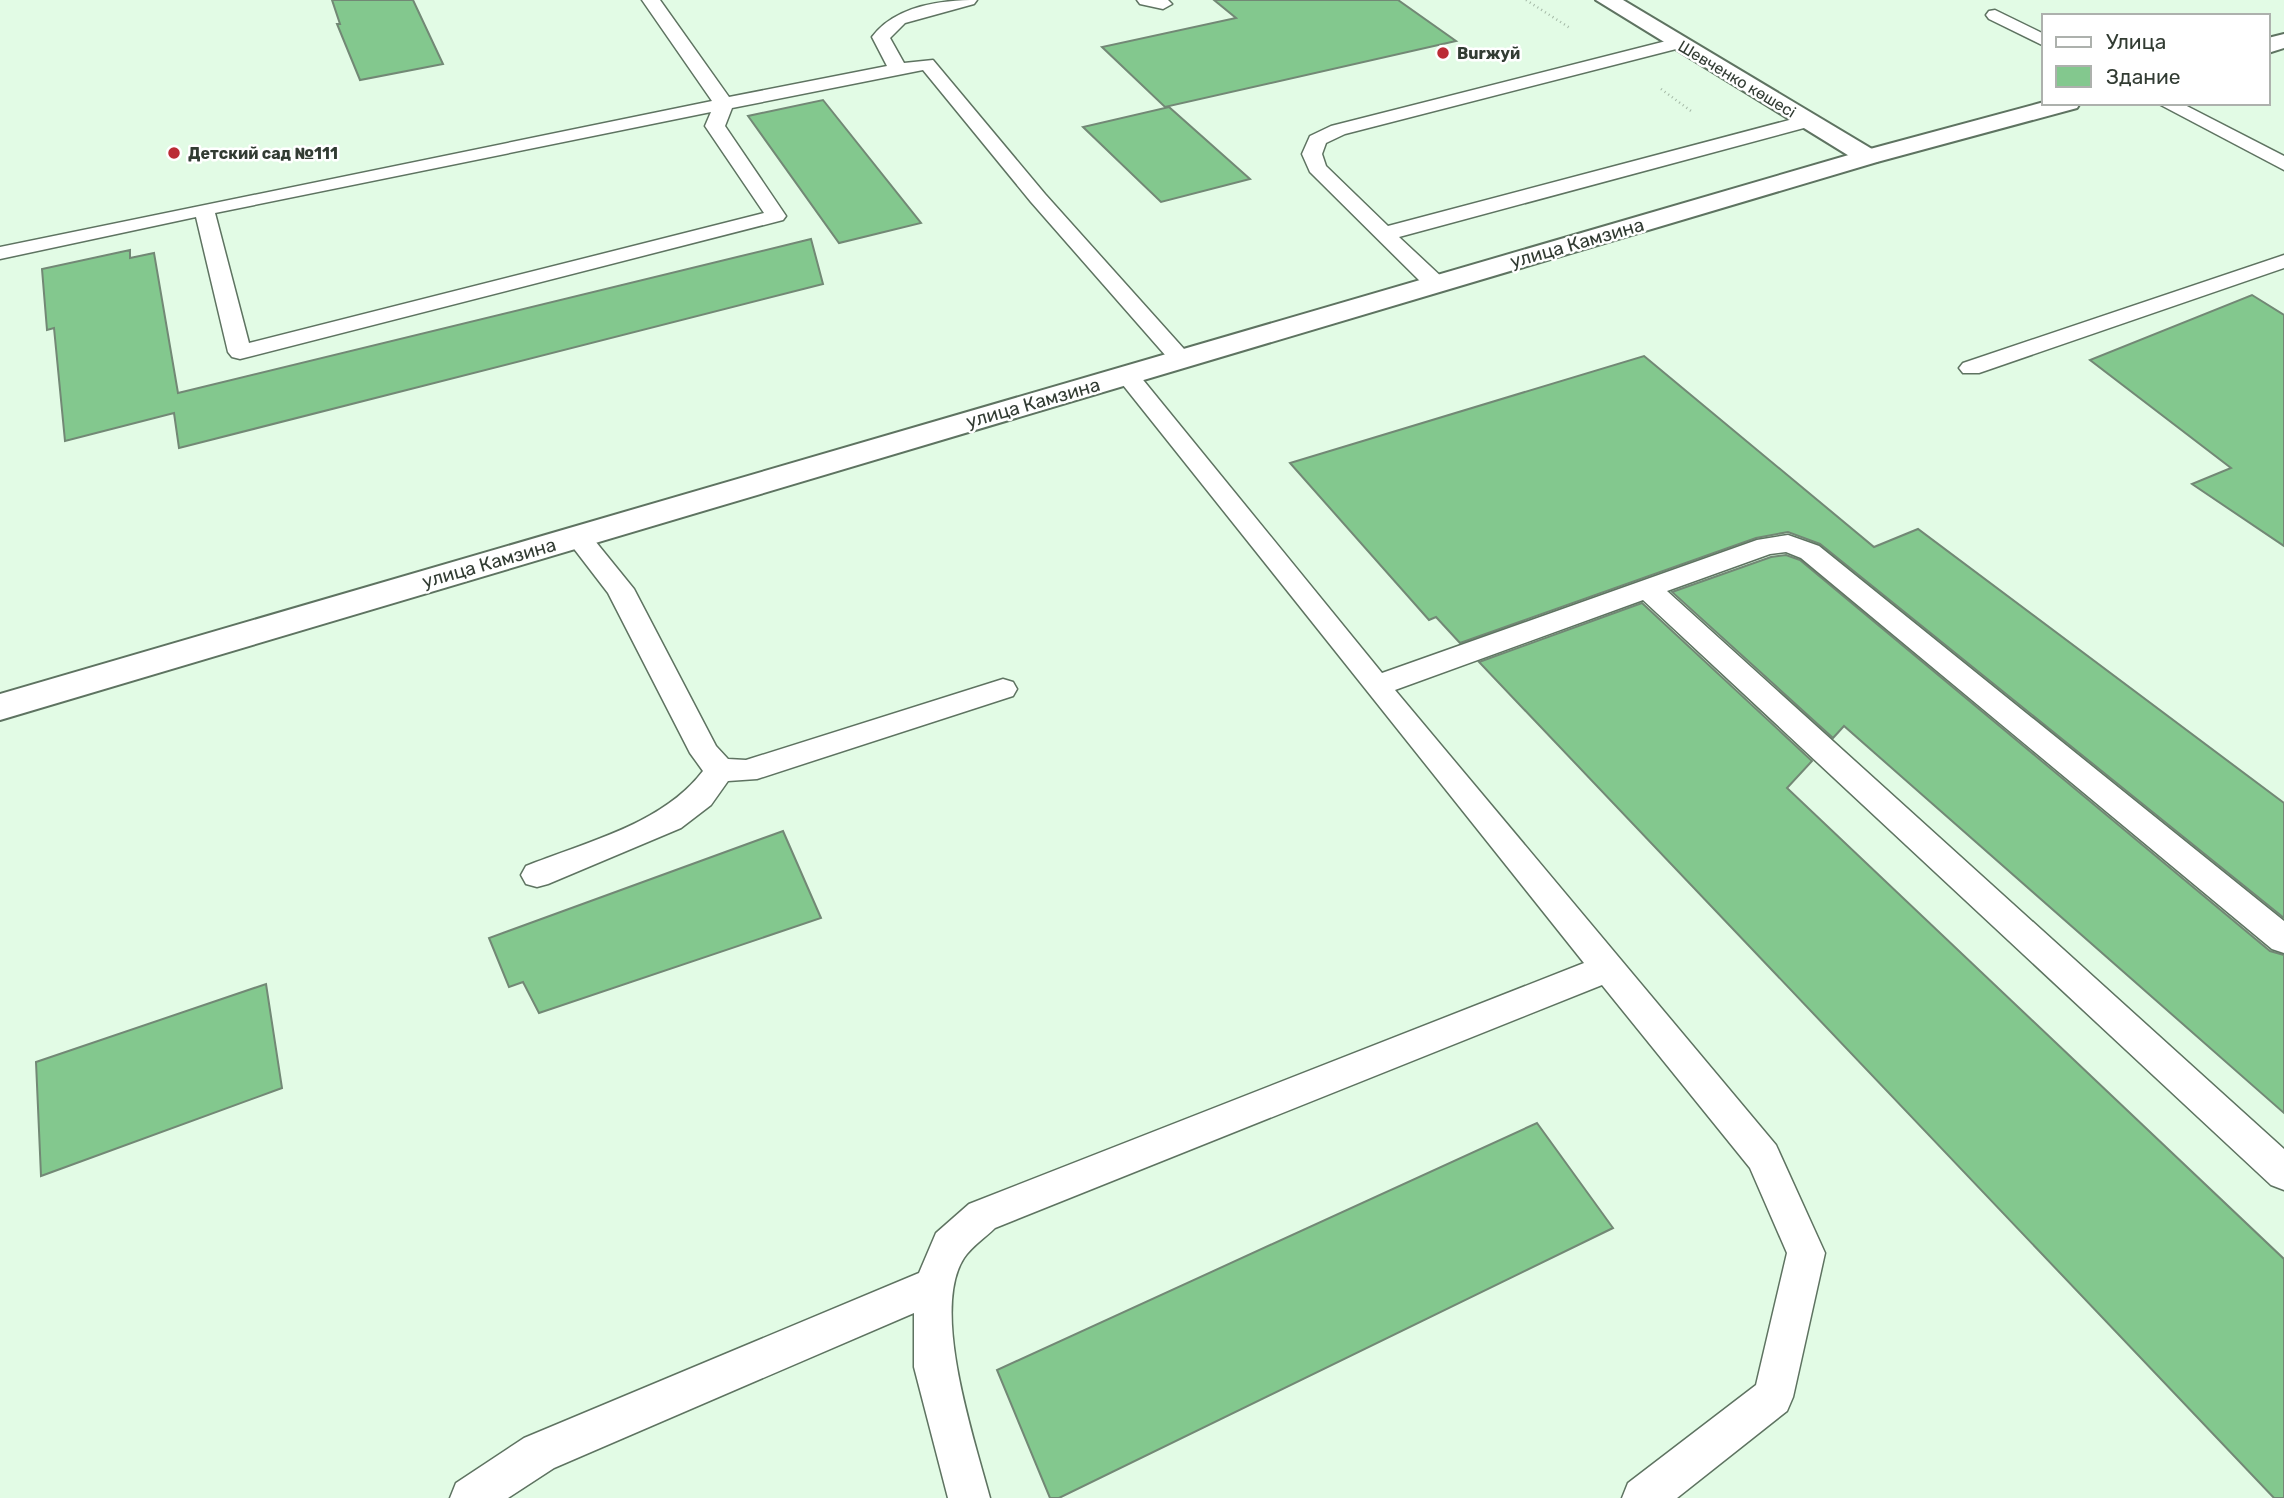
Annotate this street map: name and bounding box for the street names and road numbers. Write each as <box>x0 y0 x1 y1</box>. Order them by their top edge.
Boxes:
street label: Шевченко көшесі <box>1675 36 1799 122</box>
street label: улица Камзина <box>1507 213 1647 273</box>
street label: улица Камзина <box>963 373 1103 433</box>
street label: улица Камзина <box>419 533 559 593</box>

